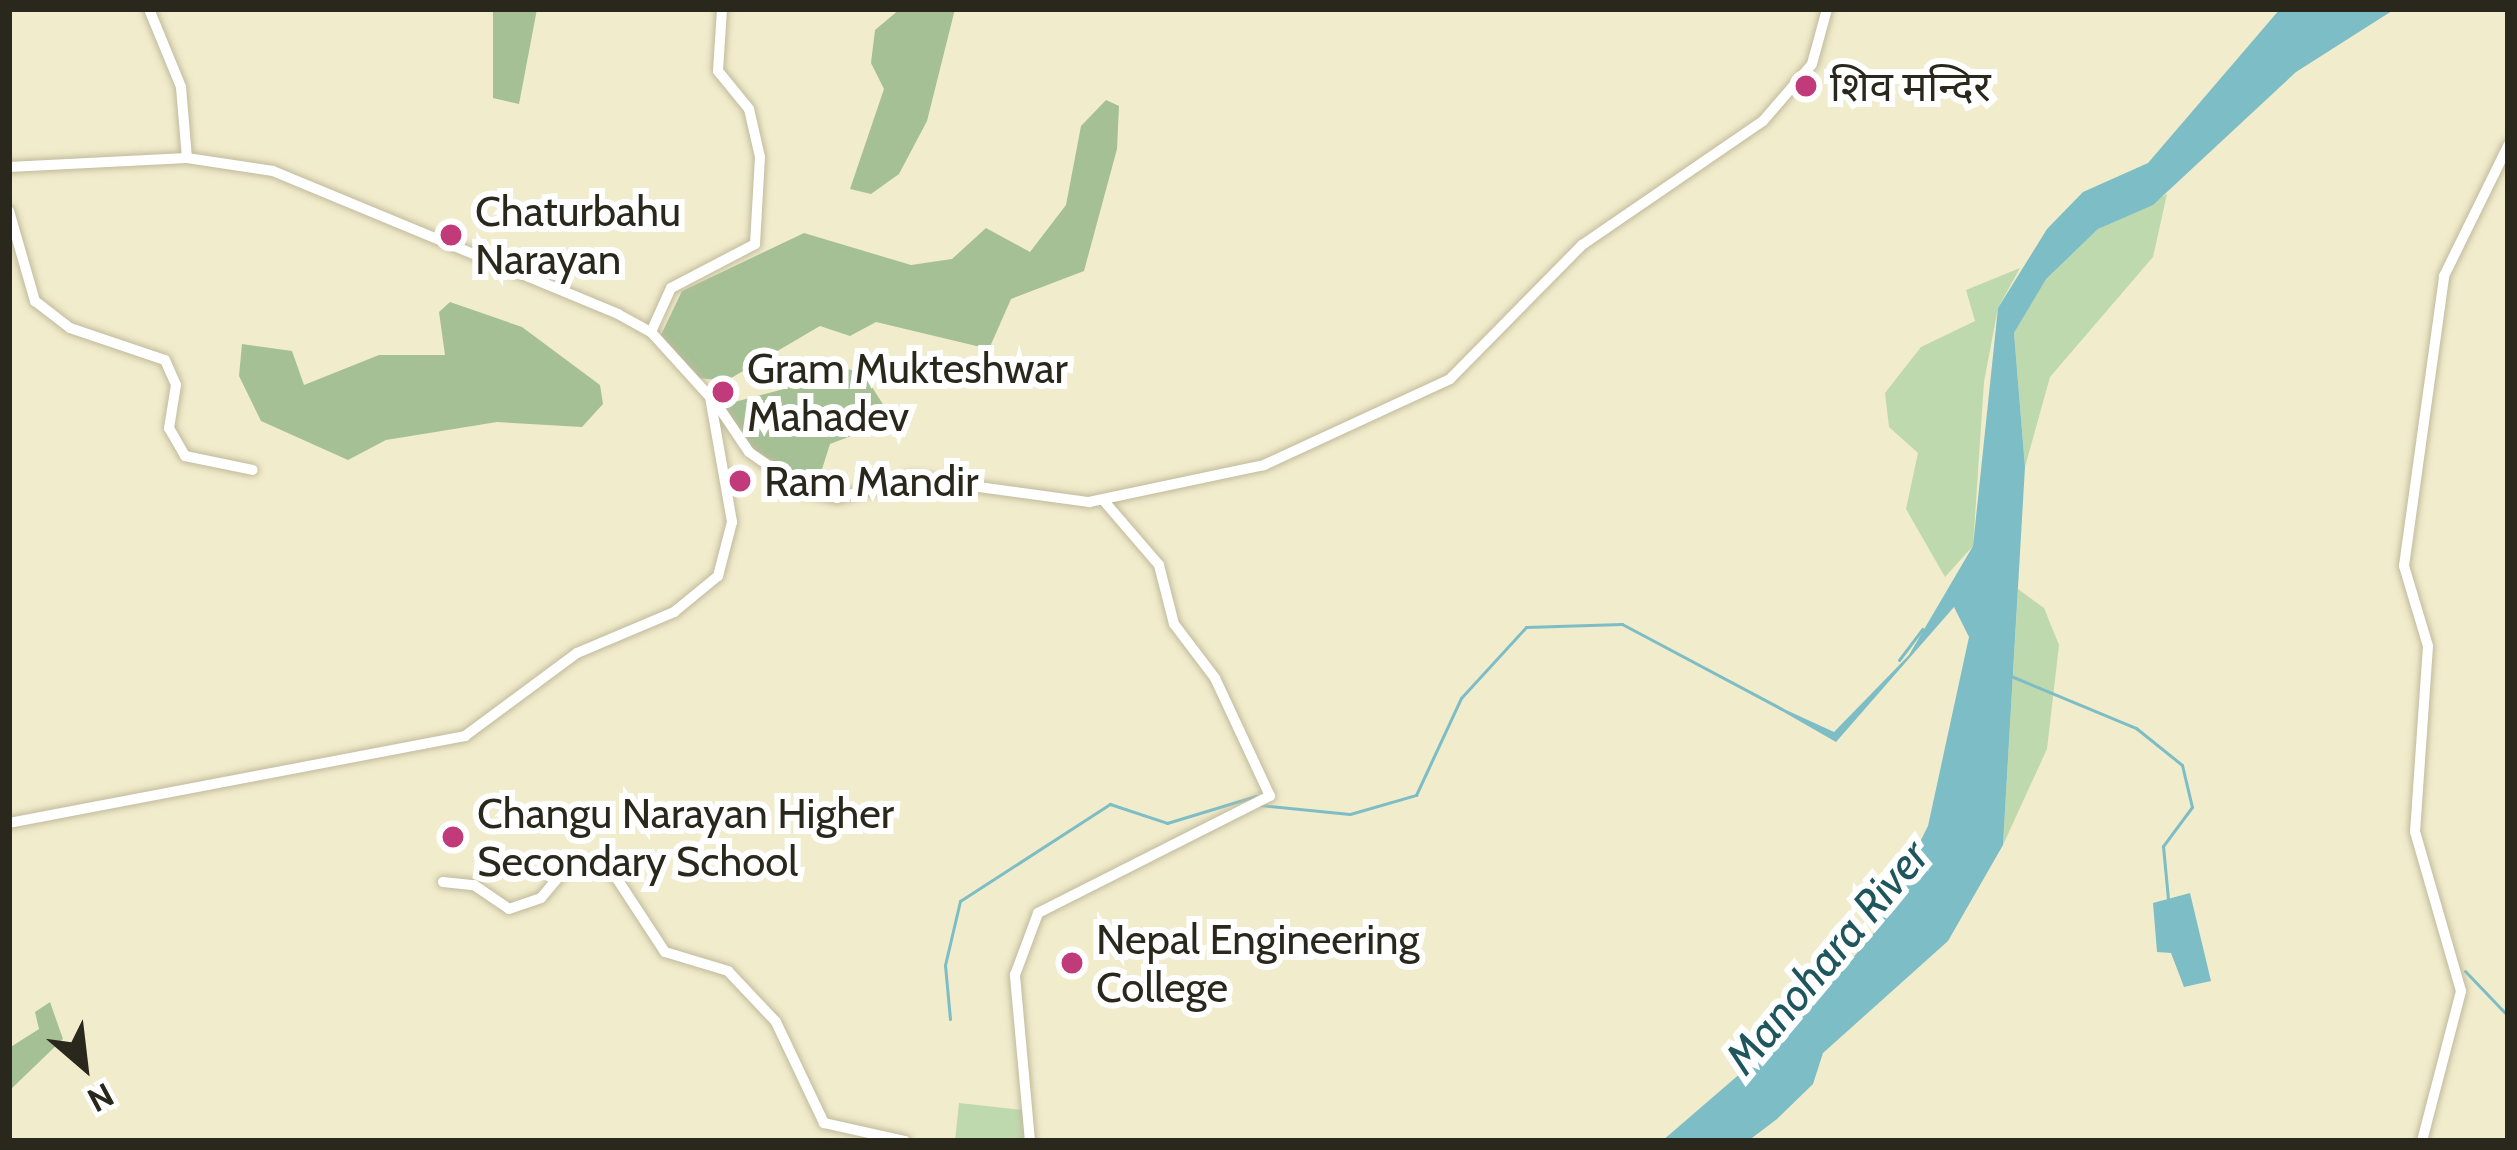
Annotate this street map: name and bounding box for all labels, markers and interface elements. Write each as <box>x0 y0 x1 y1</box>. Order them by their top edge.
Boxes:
place label: शिव मन्दिर <box>1830 61 1991 111</box>
marker: शिव मन्दिर <box>1793 73 1819 99</box>
place label: Chaturbahu Narayan <box>475 186 681 284</box>
marker: Chaturbahu Narayan <box>438 222 464 248</box>
place label: Gram Mukteshwar Mahadev <box>747 343 1068 442</box>
marker: Gram Mukteshwar Mahadev <box>710 379 736 405</box>
place label: Ram Mandir <box>764 456 979 506</box>
marker: Ram Mandir <box>727 468 753 494</box>
place label: Changu Narayan Higher Secondary School <box>477 788 894 886</box>
marker: Changu Narayan Higher Secondary School <box>440 824 466 850</box>
water label: Manohara River <box>1714 830 1940 1084</box>
place label: Nepal Engineering College <box>1096 914 1419 1012</box>
marker: Nepal Engineering College <box>1059 950 1085 976</box>
north arrow <box>24 1006 144 1126</box>
text: N <box>81 1075 121 1121</box>

